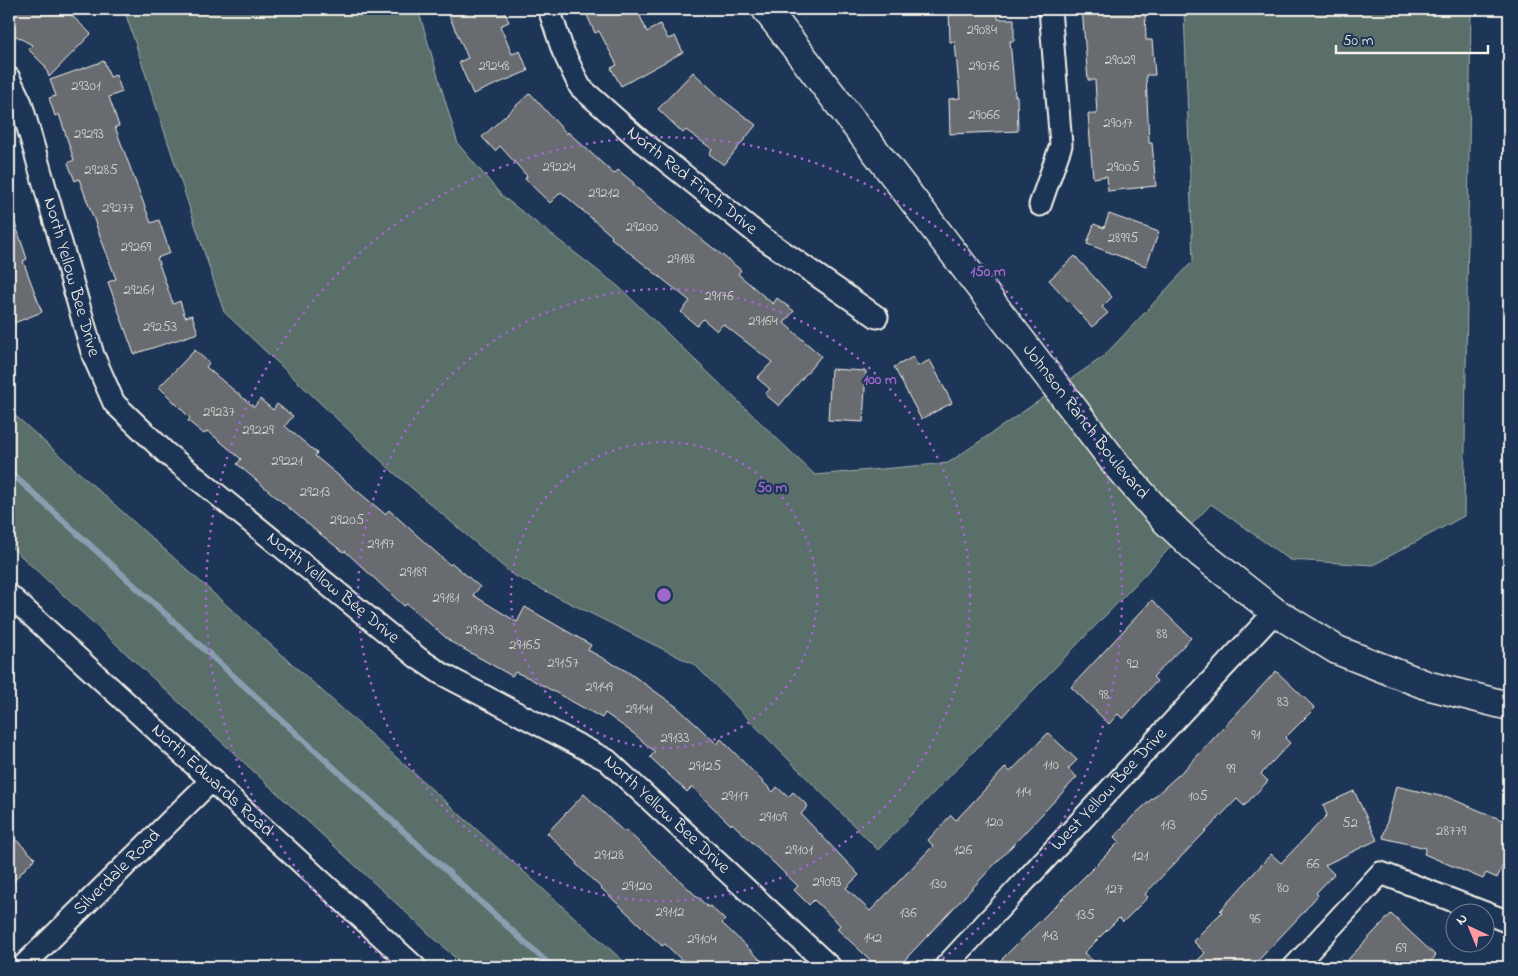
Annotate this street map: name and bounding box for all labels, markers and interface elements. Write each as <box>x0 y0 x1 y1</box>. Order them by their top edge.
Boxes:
house number: 29084 <box>967 19 997 41</box>
scale bar <box>1336 22 1488 54</box>
text: 50 m <box>1343 30 1374 52</box>
house number: 29029 <box>1105 49 1136 71</box>
house number: 29248 <box>478 55 510 77</box>
house number: 29076 <box>968 55 1000 77</box>
house number: 29301 <box>71 75 101 97</box>
house number: 29066 <box>968 104 1000 126</box>
house number: 29017 <box>1103 112 1133 134</box>
street label: North Red Finch Drive <box>620 120 763 242</box>
house number: 29293 <box>74 123 104 145</box>
house number: 29224 <box>542 156 576 178</box>
house number: 29005 <box>1106 156 1140 178</box>
house number: 29285 <box>84 159 118 181</box>
house number: 29212 <box>588 182 620 204</box>
street label: North Yellow Bee Drive <box>36 195 106 361</box>
house number: 29277 <box>102 197 134 219</box>
house number: 29200 <box>626 216 659 238</box>
house number: 28995 <box>1108 227 1139 249</box>
house number: 29269 <box>121 236 152 258</box>
house number: 29188 <box>667 248 695 270</box>
text: 150 m <box>970 261 1006 283</box>
house number: 29261 <box>124 279 155 301</box>
house number: 29176 <box>704 285 734 307</box>
house number: 29164 <box>748 310 778 332</box>
house number: 29253 <box>143 316 177 338</box>
street label: Johnson Ranch Boulevard <box>1015 339 1155 506</box>
text: 100 m <box>863 369 897 391</box>
house number: 29237 <box>203 401 235 423</box>
house number: 29229 <box>242 419 274 441</box>
house number: 29221 <box>271 450 303 472</box>
text: 50 m <box>757 477 788 499</box>
house number: 29213 <box>300 481 330 503</box>
house number: 29205 <box>330 509 365 531</box>
street label: North Yellow Bee Drive <box>260 526 405 651</box>
house number: 29197 <box>367 533 395 555</box>
house number: 29189 <box>400 561 427 583</box>
centre of rings <box>655 586 673 604</box>
house number: 29181 <box>432 587 460 609</box>
house number: 29173 <box>465 619 495 641</box>
house number: 88 <box>1156 623 1168 645</box>
house number: 29165 <box>509 634 541 656</box>
house number: 29157 <box>547 652 579 674</box>
house number: 92 <box>1127 653 1140 675</box>
house number: 29149 <box>585 676 613 698</box>
house number: 98 <box>1099 684 1109 706</box>
house number: 83 <box>1277 691 1289 713</box>
house number: 29141 <box>625 698 653 720</box>
street label: North Edwards Road <box>145 718 279 844</box>
street label: West Yellow Bee Drive <box>1046 722 1174 857</box>
house number: 91 <box>1251 724 1261 746</box>
house number: 29133 <box>660 727 690 749</box>
street label: North Yellow Bee Drive <box>597 749 736 881</box>
house number: 110 <box>1043 754 1060 776</box>
house number: 29125 <box>689 755 722 777</box>
house number: 99 <box>1226 758 1236 780</box>
house number: 114 <box>1015 781 1031 803</box>
house number: 29117 <box>721 785 749 807</box>
house number: 105 <box>1188 785 1208 807</box>
house number: 29109 <box>759 806 787 828</box>
house number: 120 <box>985 811 1004 833</box>
house number: 52 <box>1342 812 1359 834</box>
house number: 113 <box>1160 814 1176 836</box>
house number: 28779 <box>1436 820 1466 842</box>
street label: Silverdale Road <box>68 824 167 922</box>
house number: 29101 <box>785 839 813 861</box>
house number: 126 <box>954 839 973 861</box>
house number: 29128 <box>594 844 624 866</box>
house number: 121 <box>1132 845 1149 867</box>
house number: 66 <box>1306 853 1320 875</box>
house number: 29093 <box>812 871 842 893</box>
house number: 130 <box>929 873 947 895</box>
house number: 29120 <box>622 875 653 897</box>
house number: 80 <box>1277 877 1290 899</box>
house number: 127 <box>1105 878 1123 900</box>
house number: 29112 <box>656 901 685 923</box>
house number: 136 <box>899 902 917 924</box>
house number: 135 <box>1075 904 1095 926</box>
north arrow <box>1446 904 1496 954</box>
house number: 96 <box>1249 908 1261 930</box>
text: N <box>1451 909 1473 931</box>
house number: 143 <box>1041 925 1059 947</box>
house number: 142 <box>864 927 883 949</box>
house number: 29104 <box>687 928 717 950</box>
house number: 69 <box>1395 937 1407 959</box>

